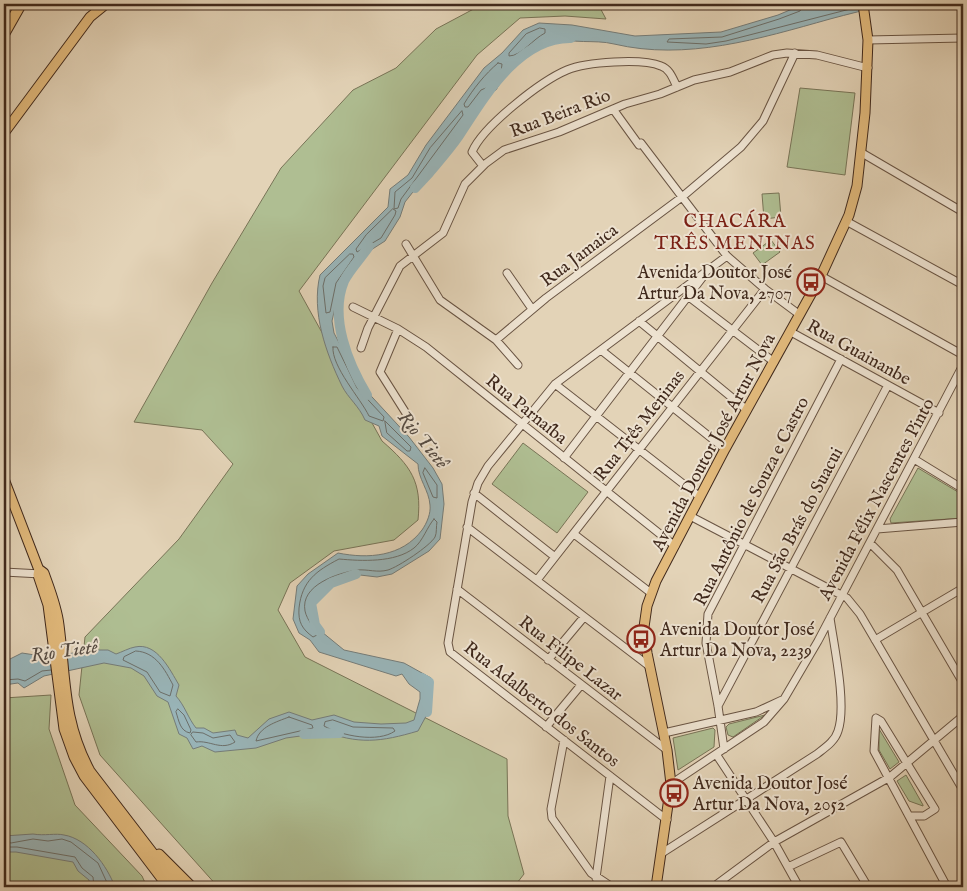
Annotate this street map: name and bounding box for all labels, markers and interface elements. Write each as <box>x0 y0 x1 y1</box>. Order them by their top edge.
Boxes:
street label: Rua Beira Rio <box>507 85 614 144</box>
district label: CHACÁRA TRÊS MENINAS <box>654 209 816 256</box>
street label: Rua Jamaica <box>537 219 623 293</box>
place label: Avenida Doutor José Artur Da Nova, 2707 <box>637 262 792 306</box>
bus stop icon: Avenida Doutor José Artur Da Nova, 2707 <box>796 267 826 297</box>
street label: Rua Guainanbe <box>802 315 914 391</box>
street label: Avenida Doutor José Artur Nova <box>647 330 782 556</box>
street label: Rua Três Meninas <box>590 366 691 486</box>
street label: Rua Parnaíba <box>480 370 572 450</box>
street label: Rua Antônio de Souza e Castro <box>689 393 815 610</box>
street label: Avenida Félix Nascentes Pinto <box>814 394 941 606</box>
water label: Rio Tietê <box>392 407 454 475</box>
street label: Rua São Brás do Suacui <box>747 444 849 608</box>
street label: Rua Filipe Lazar <box>513 611 627 707</box>
place label: Avenida Doutor José Artur Da Nova, 2239 <box>659 619 814 663</box>
bus stop icon: Avenida Doutor José Artur Da Nova, 2239 <box>626 624 656 654</box>
water label: Rio Tietê <box>29 635 101 669</box>
street label: Rua Adalberto dos Santos <box>458 637 624 773</box>
place label: Avenida Doutor José Artur Da Nova, 2052 <box>692 773 847 817</box>
bus stop icon: Avenida Doutor José Artur Da Nova, 2052 <box>659 778 689 808</box>

